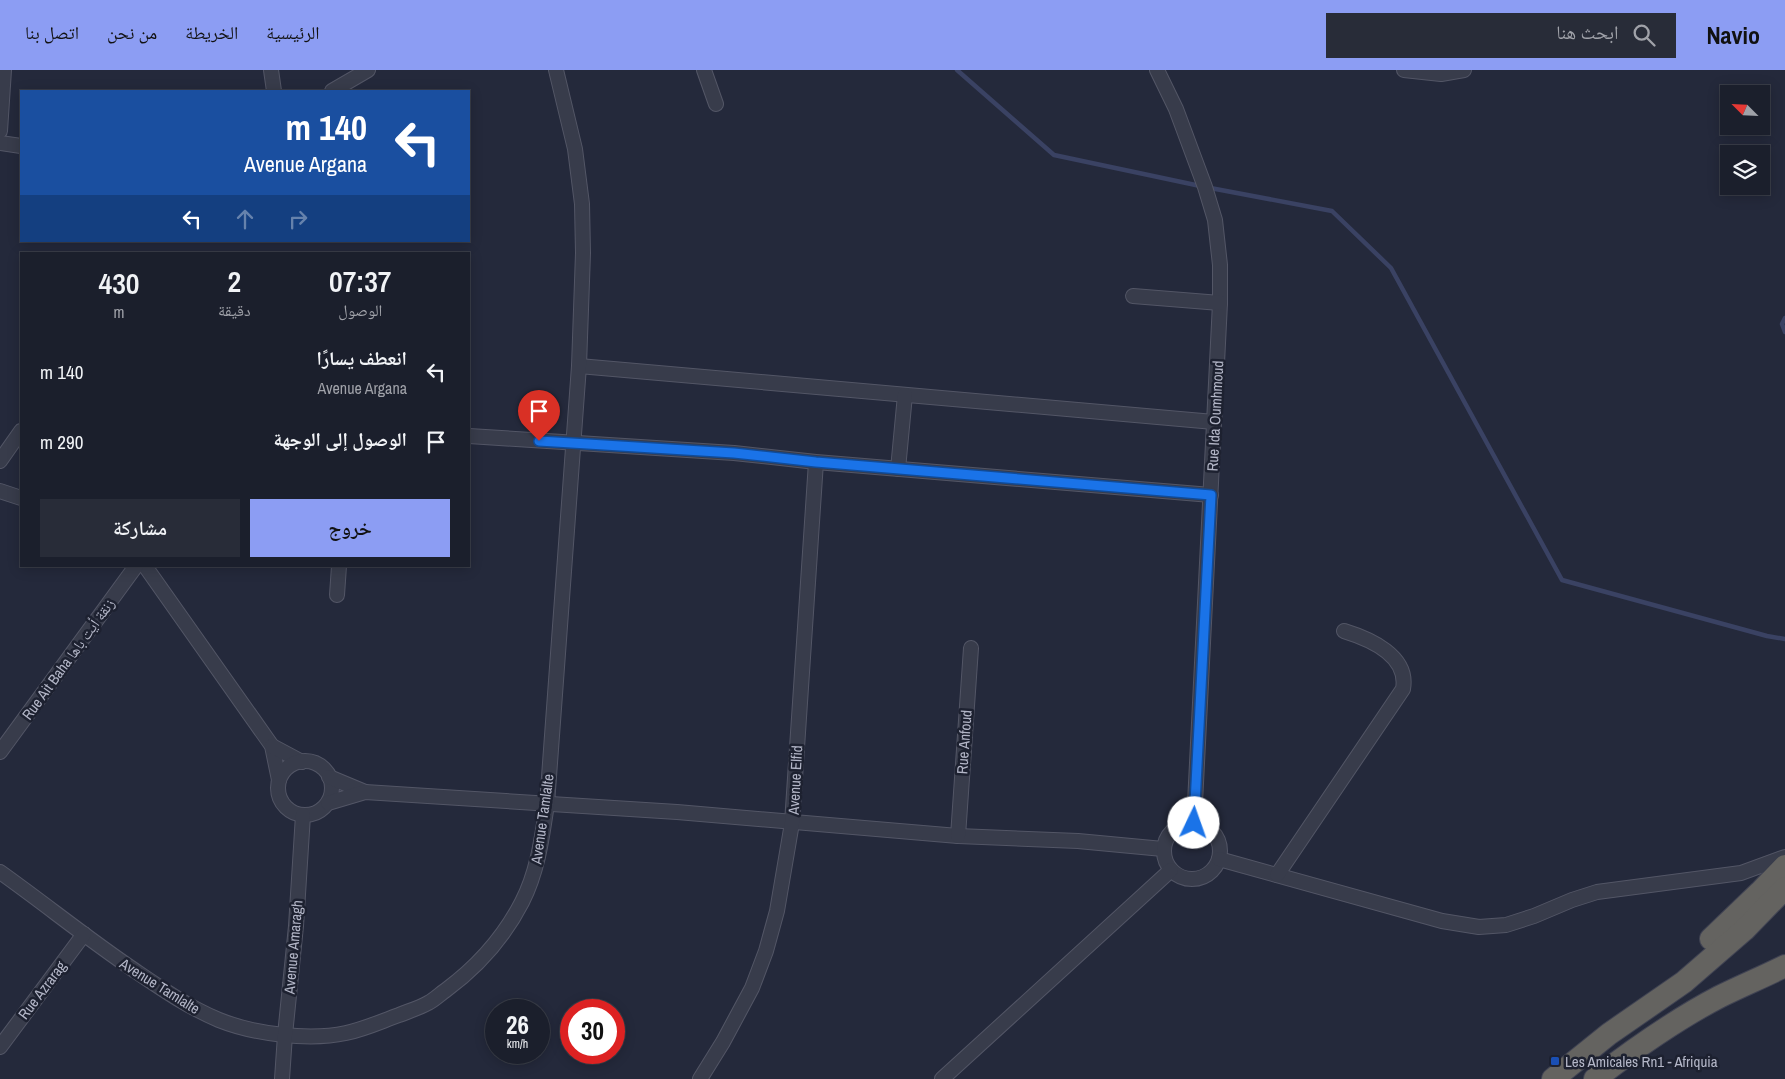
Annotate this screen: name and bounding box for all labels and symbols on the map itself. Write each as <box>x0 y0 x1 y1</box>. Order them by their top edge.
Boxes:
north arrow <box>1720 85 1770 135</box>
street label: Rue Ida Oumhmoud <box>1202 360 1228 472</box>
pin <box>518 390 560 441</box>
street label: Rue Ait Baha زنقة أيت باها <box>17 594 119 724</box>
street label: Rue Anfoud <box>951 709 977 775</box>
street label: Avenue Elfid <box>783 745 807 816</box>
street label: Avenue Tamlalte <box>525 772 559 866</box>
position arrow <box>1167 796 1219 848</box>
street label: Avenue Amaragh <box>278 899 308 996</box>
street label: Avenue Tamlalte <box>115 953 204 1019</box>
street label: Rue Azrarag <box>13 956 71 1024</box>
speed limit sign: 30 <box>560 999 625 1064</box>
place label: Les Amicales Rn1 - Afriquia <box>1565 1051 1718 1072</box>
marker: Les Amicales Rn1 - Afriquia <box>1549 1055 1561 1067</box>

